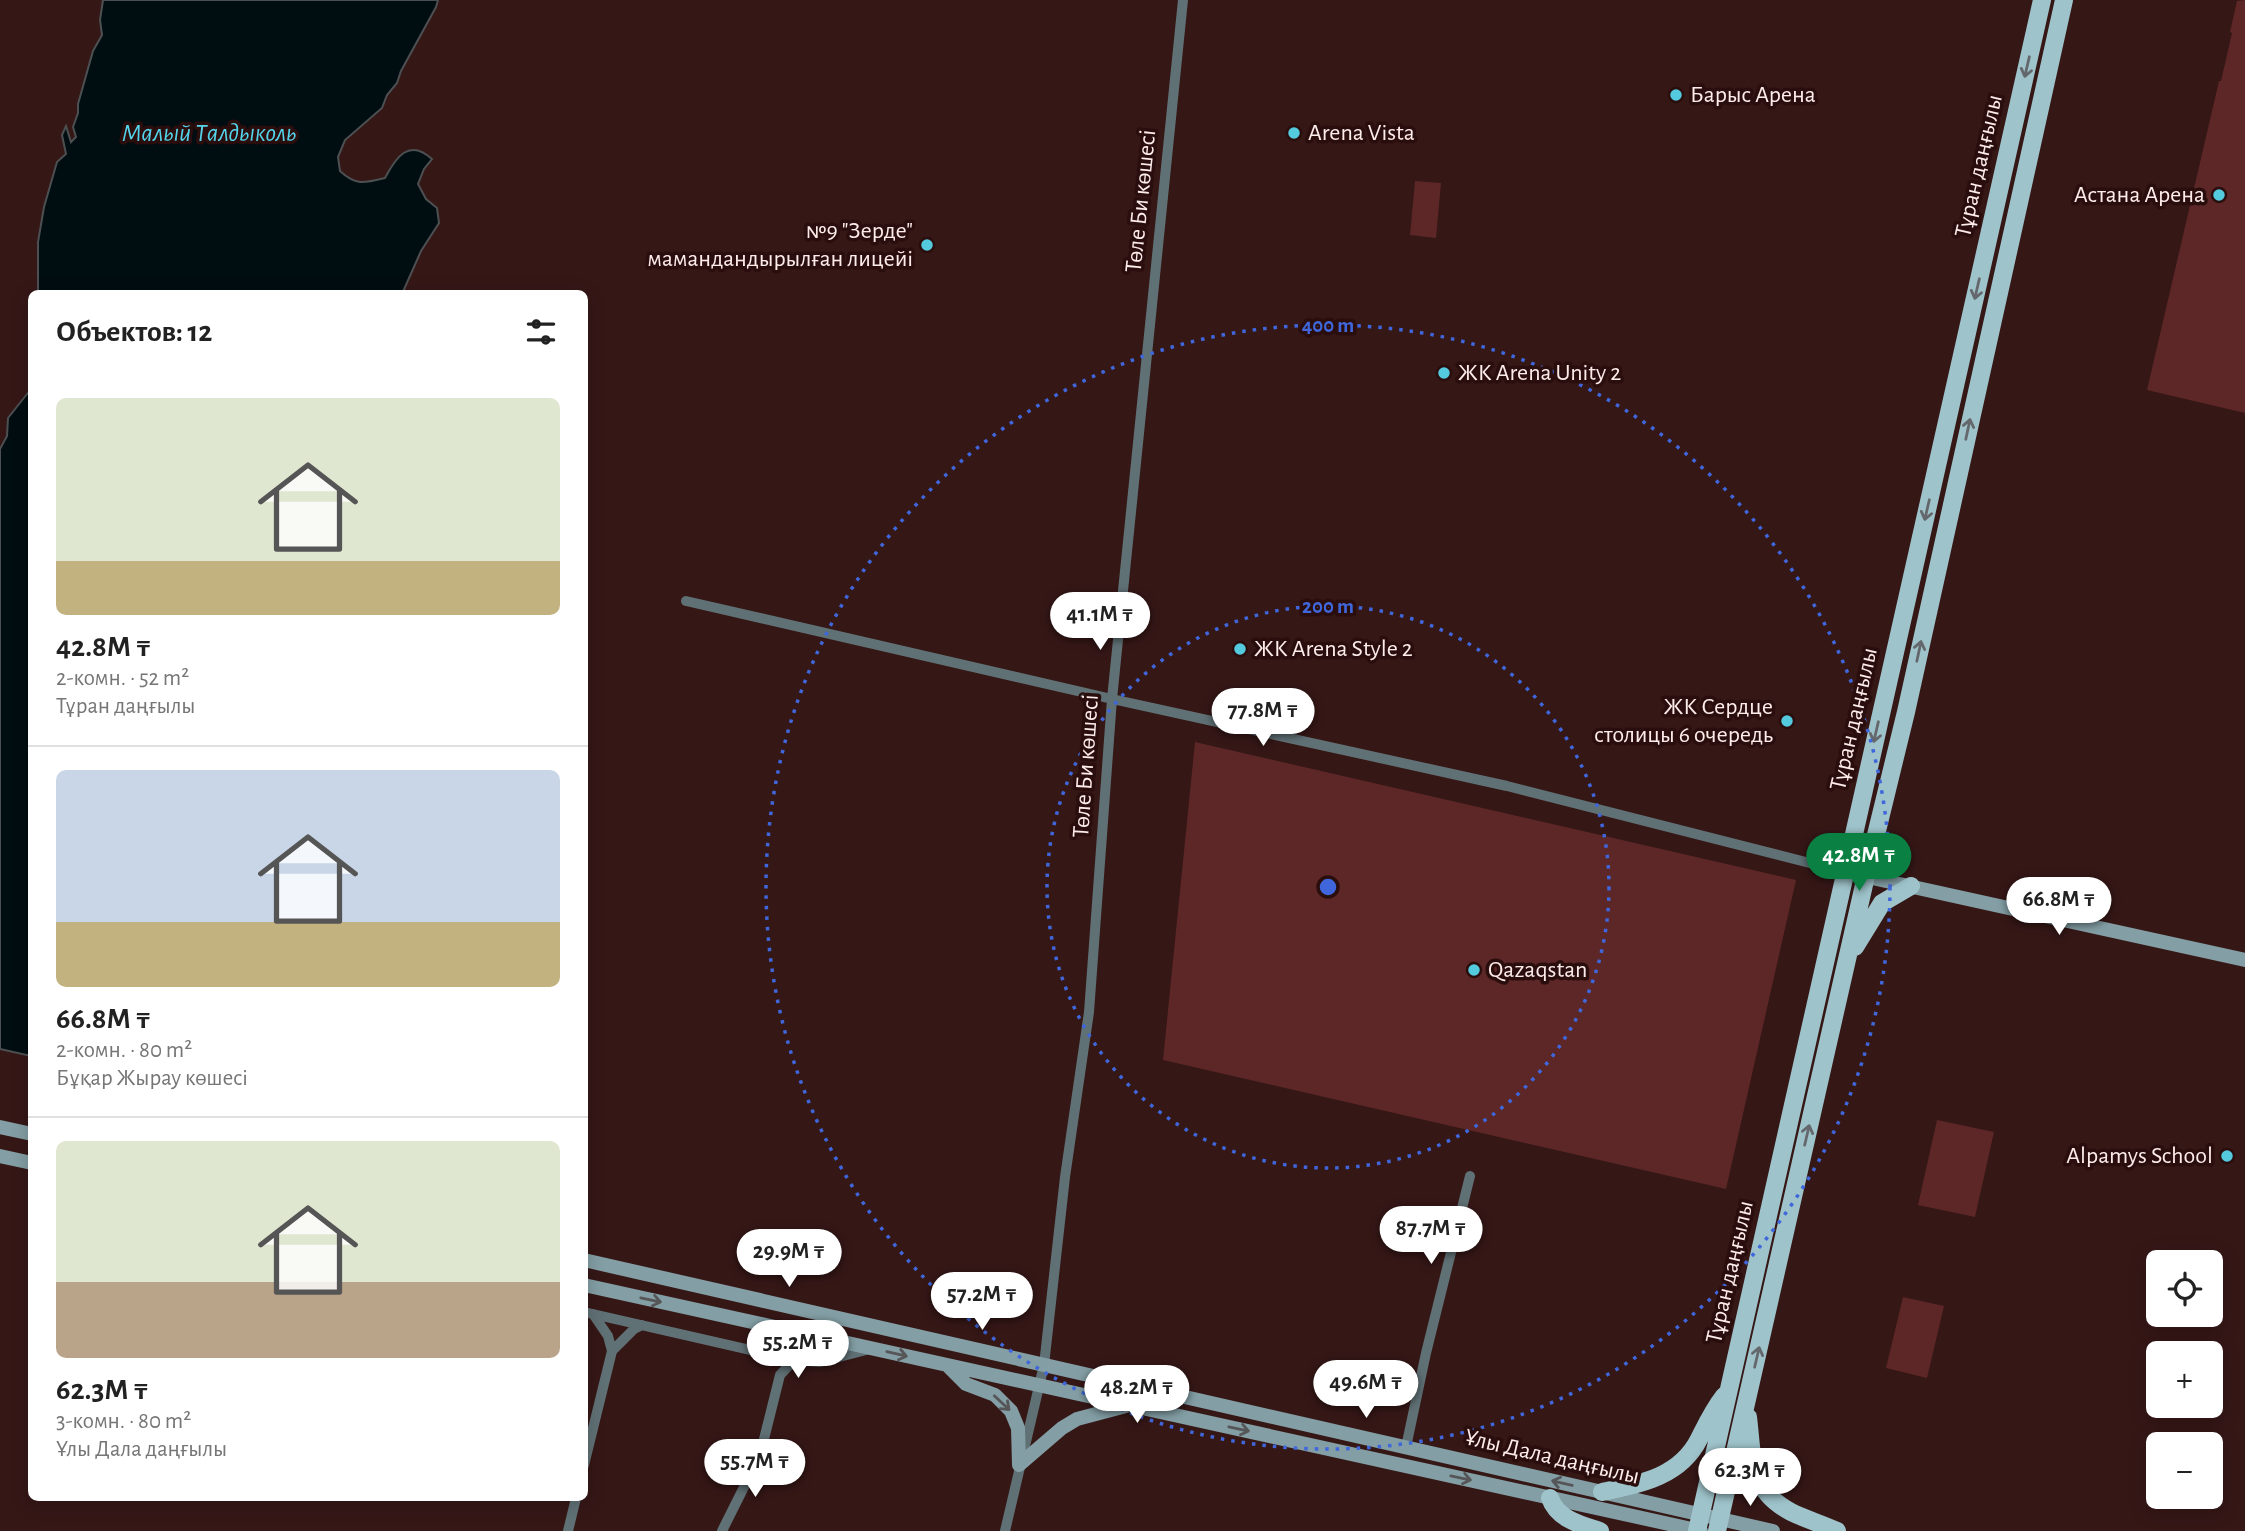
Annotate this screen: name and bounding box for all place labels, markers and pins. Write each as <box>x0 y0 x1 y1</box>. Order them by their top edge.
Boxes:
place label: Барыс Арена <box>1690 83 1816 107</box>
marker: Барыс Арена <box>1668 87 1684 103</box>
place label: Arena Vista <box>1308 121 1415 145</box>
marker: Arena Vista <box>1286 125 1302 141</box>
place label: Астана Арена <box>2074 183 2205 207</box>
marker: Астана Арена <box>2211 187 2227 203</box>
place label: №9 "Зерде" мамандандырылған лицейі <box>647 219 913 271</box>
marker: №9 "Зерде" мамандандырылған лицейі <box>919 237 935 253</box>
place label: ЖК Arena Unity 2 <box>1458 361 1621 385</box>
marker: ЖК Arena Unity 2 <box>1436 365 1452 381</box>
pin: 41.1M ₸ <box>1035 592 1165 652</box>
place label: ЖК Arena Style 2 <box>1254 637 1413 661</box>
marker: ЖК Arena Style 2 <box>1232 641 1248 657</box>
pin: 77.8M ₸ <box>1198 688 1328 748</box>
place label: ЖК Сердце столицы 6 очередь <box>1594 695 1773 747</box>
marker: ЖК Сердце столицы 6 очередь <box>1779 713 1795 729</box>
pin: 42.8M ₸ <box>1794 834 1924 893</box>
centre of rings <box>1316 875 1340 899</box>
pin: 66.8M ₸ <box>1994 878 2124 937</box>
place label: Qazaqstan <box>1488 958 1587 982</box>
marker: Qazaqstan <box>1466 962 1482 978</box>
place label: Alpamys School <box>2066 1144 2213 1168</box>
marker: Alpamys School <box>2219 1148 2235 1164</box>
pin: 87.7M ₸ <box>1366 1206 1496 1266</box>
pin: 29.9M ₸ <box>724 1230 854 1289</box>
pin: 57.2M ₸ <box>917 1272 1047 1332</box>
pin: 55.2M ₸ <box>733 1320 863 1380</box>
pin: 49.6M ₸ <box>1301 1360 1431 1420</box>
pin: 48.2M ₸ <box>1072 1366 1202 1425</box>
pin: 55.7M ₸ <box>690 1440 820 1499</box>
pin: 62.3M ₸ <box>1685 1448 1815 1508</box>

